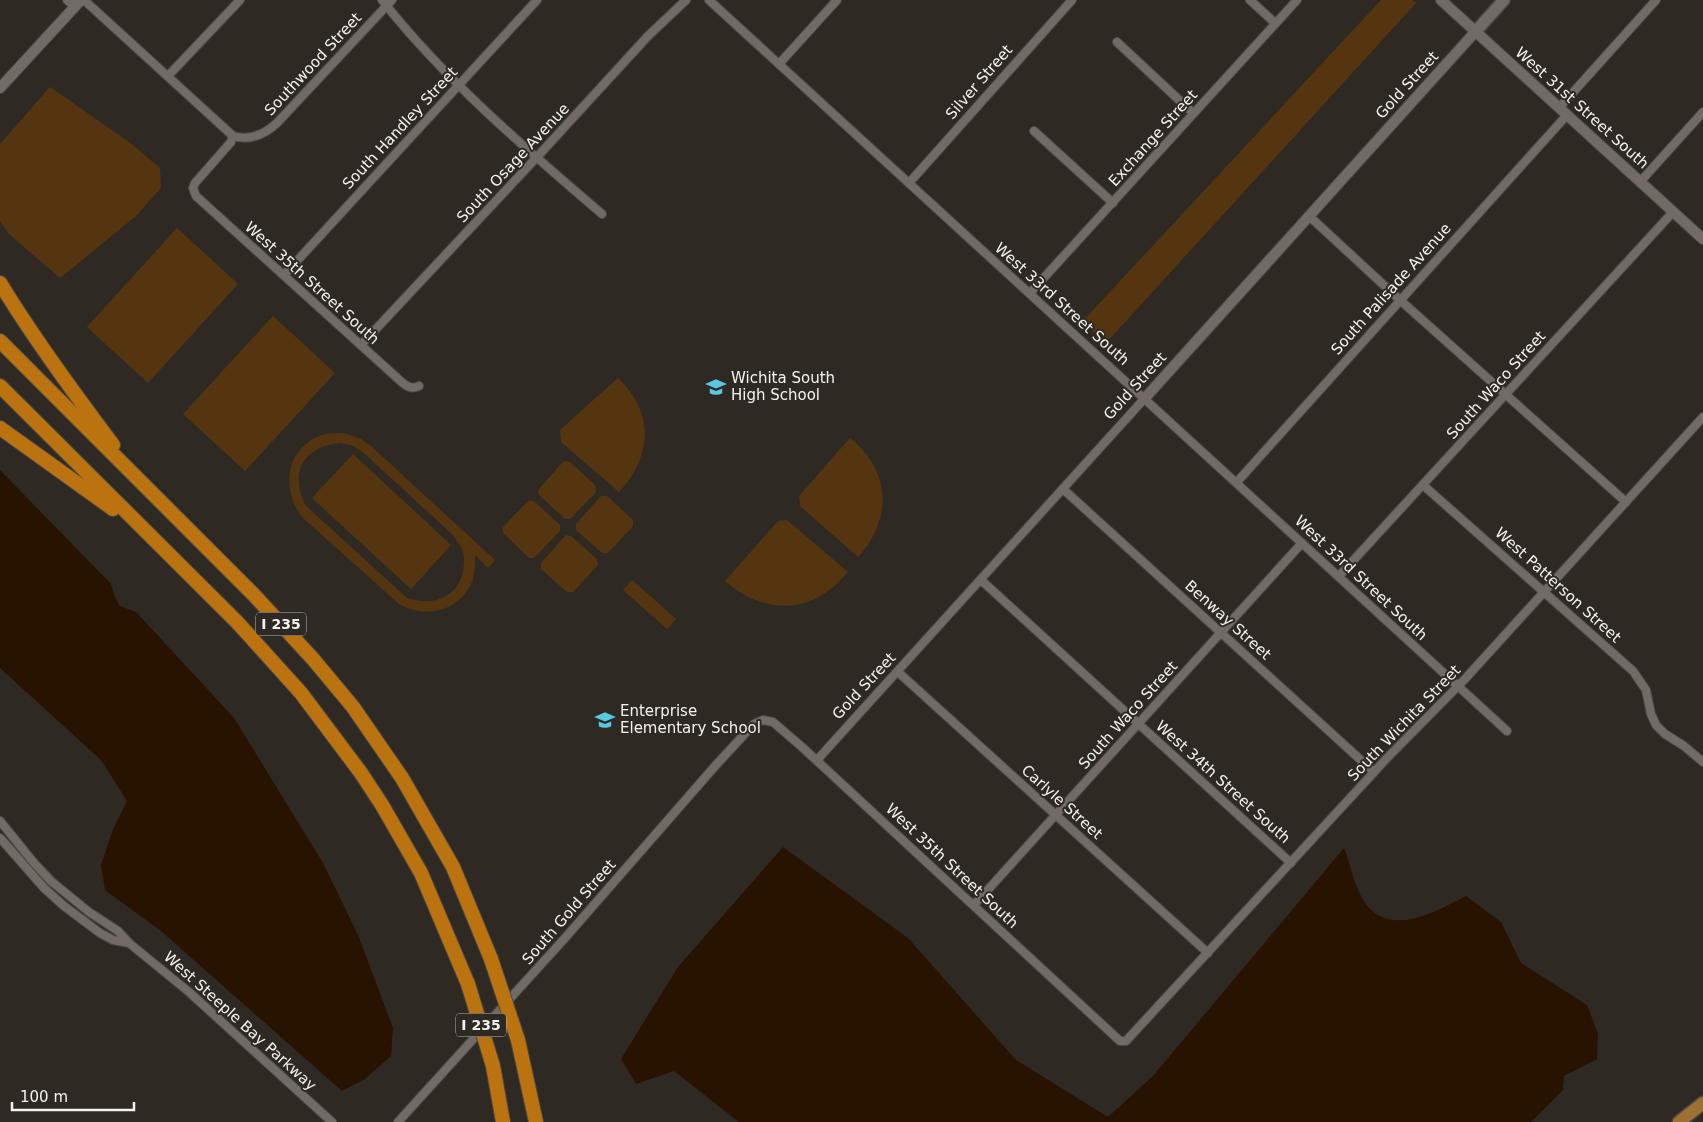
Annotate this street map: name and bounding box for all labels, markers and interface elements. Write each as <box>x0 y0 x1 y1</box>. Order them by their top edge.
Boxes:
street label: Southwood Street <box>261 9 365 119</box>
street label: Silver Street <box>942 41 1016 123</box>
street label: West 31st Street South <box>1512 43 1652 173</box>
street label: Gold Street <box>1372 47 1442 123</box>
street label: South Handley Street <box>339 63 461 193</box>
street label: Exchange Street <box>1105 86 1201 190</box>
street label: South Osage Avenue <box>453 100 573 226</box>
street label: West 35th Street South <box>241 218 383 348</box>
street label: South Palisade Avenue <box>1327 220 1455 358</box>
street label: West 33rd Street South <box>991 239 1133 369</box>
street label: South Waco Street <box>1443 327 1549 443</box>
street label: Gold Street <box>1100 348 1170 424</box>
place label: Wichita South High School <box>731 369 835 404</box>
school or university icon: Wichita South High School <box>705 376 727 398</box>
street label: West 33rd Street South <box>1291 512 1431 644</box>
street label: West Patterson Street <box>1491 524 1625 646</box>
street label: Benway Street <box>1181 577 1275 663</box>
road number: I 235 <box>256 612 306 636</box>
street label: Gold Street <box>828 649 900 723</box>
street label: South Waco Street <box>1075 657 1181 773</box>
street label: South Wichita Street <box>1344 661 1464 785</box>
place label: Enterprise Elementary School <box>620 702 761 737</box>
school or university icon: Enterprise Elementary School <box>594 709 616 731</box>
street label: West 34th Street South <box>1152 717 1294 847</box>
street label: Carlyle Street <box>1018 761 1106 843</box>
street label: West 35th Street South <box>882 800 1022 932</box>
street label: South Gold Street <box>519 856 620 968</box>
street label: West Steeple Bay Parkway <box>160 948 320 1094</box>
road number: I 235 <box>456 1014 506 1036</box>
scale bar <box>12 1080 135 1112</box>
text: 100 m <box>20 1088 68 1106</box>

